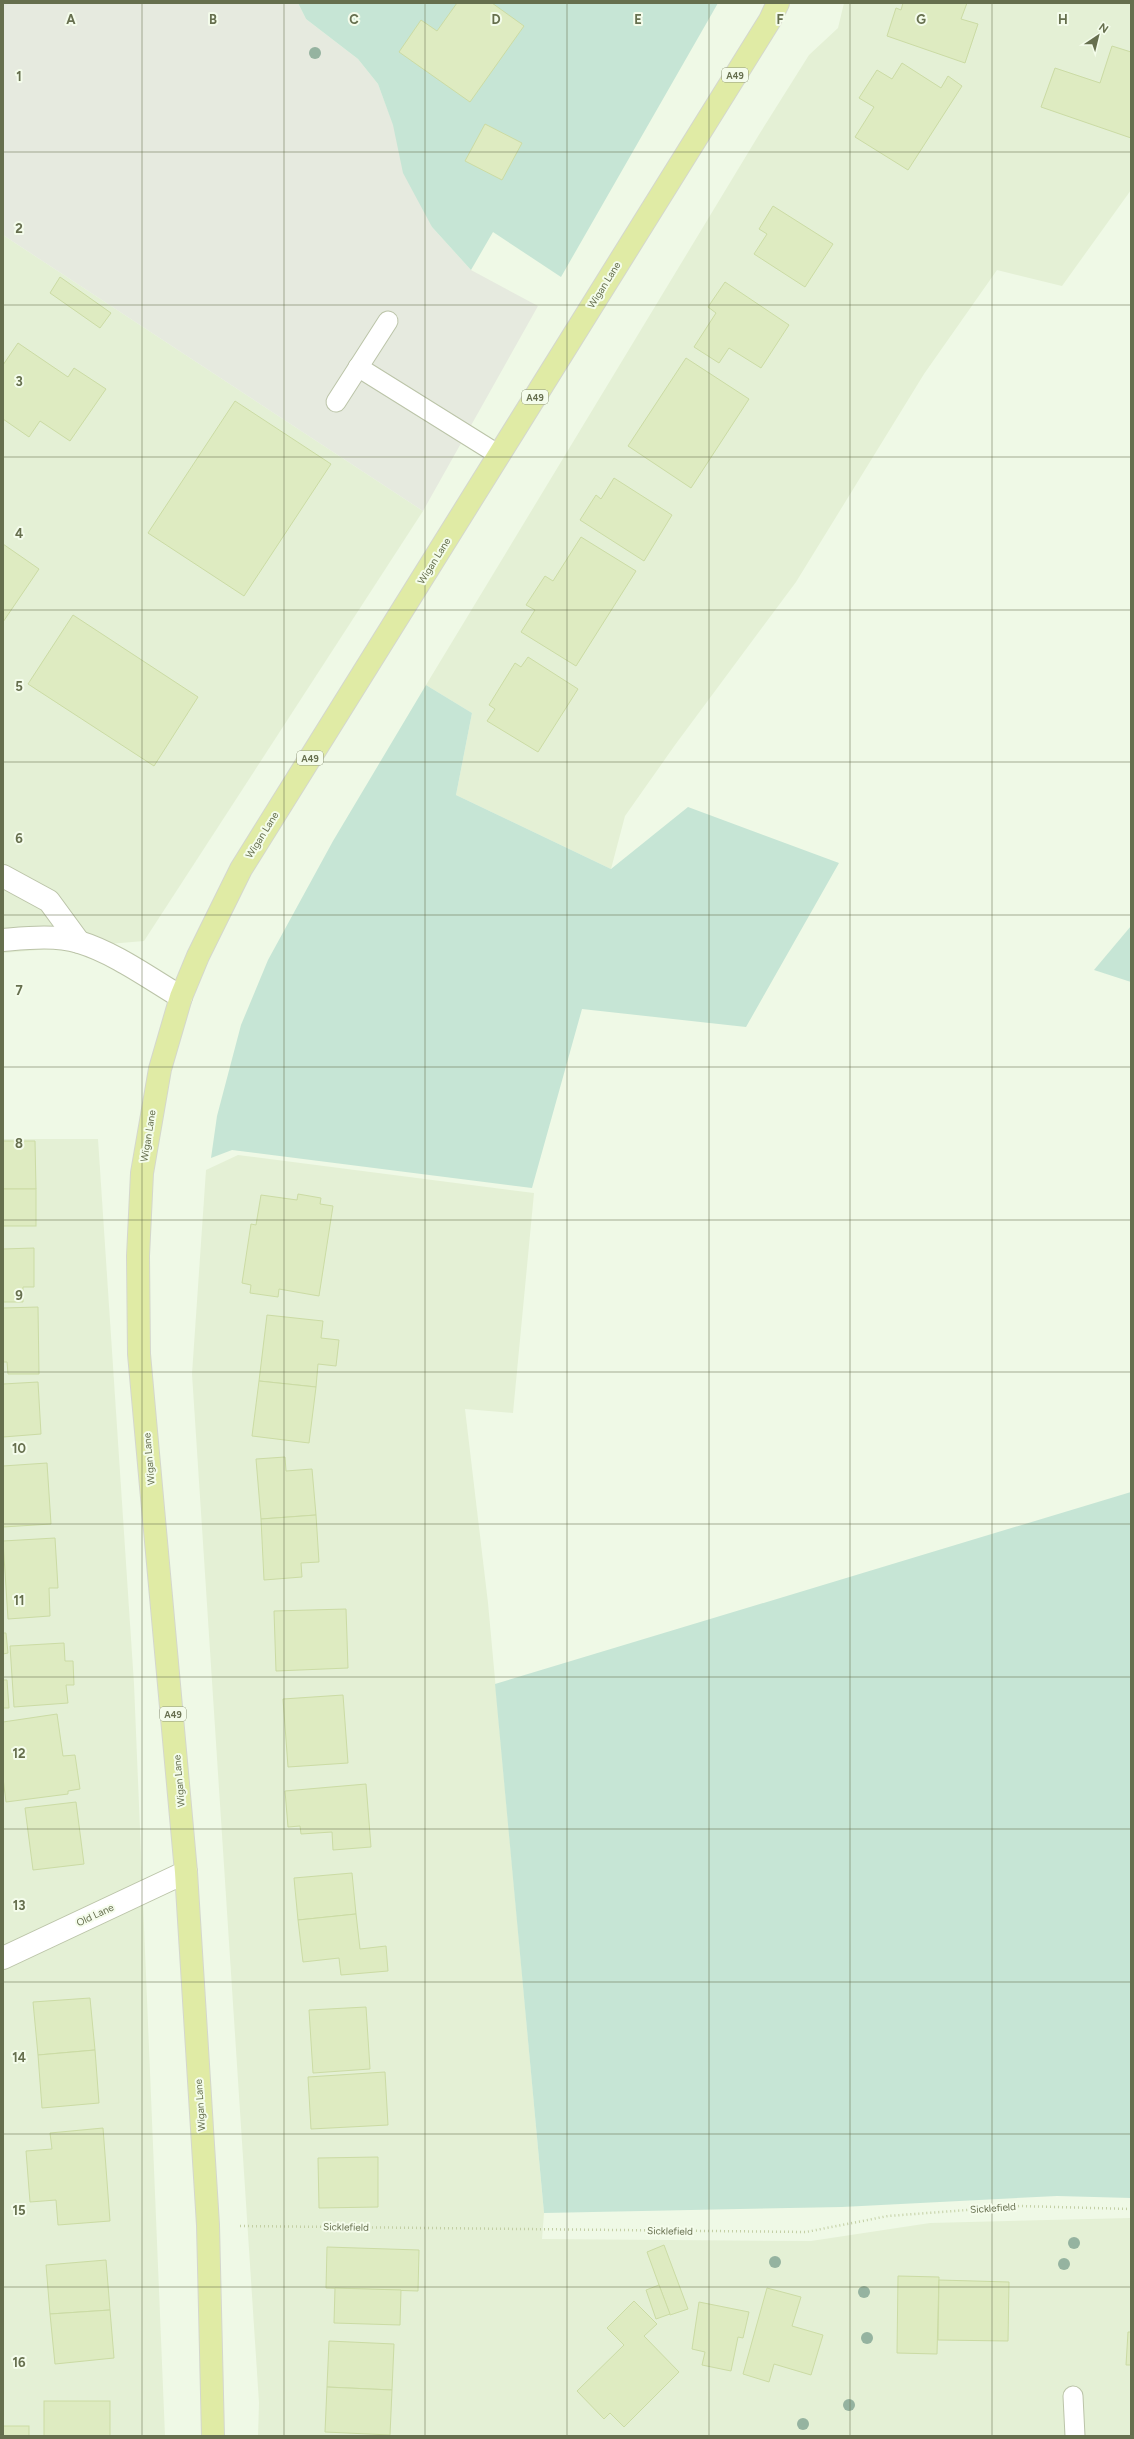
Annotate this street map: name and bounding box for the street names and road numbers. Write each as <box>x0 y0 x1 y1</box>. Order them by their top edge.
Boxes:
road number: A49 <box>722 68 748 82</box>
street label: Wigan Lane <box>585 259 624 311</box>
road number: A49 <box>522 390 548 404</box>
street label: Wigan Lane <box>415 535 454 587</box>
road number: A49 <box>297 751 323 765</box>
street label: Wigan Lane <box>243 809 282 861</box>
street label: Wigan Lane <box>137 1109 159 1163</box>
street label: Wigan Lane <box>140 1432 158 1486</box>
road number: A49 <box>160 1707 186 1721</box>
street label: Wigan Lane <box>170 1754 188 1808</box>
street label: Old Lane <box>74 1901 116 1929</box>
street label: Wigan Lane <box>192 2078 208 2132</box>
street label: Sicklefield <box>970 2200 1016 2216</box>
street label: Sicklefield <box>323 2220 369 2234</box>
street label: Sicklefield <box>647 2224 693 2238</box>

